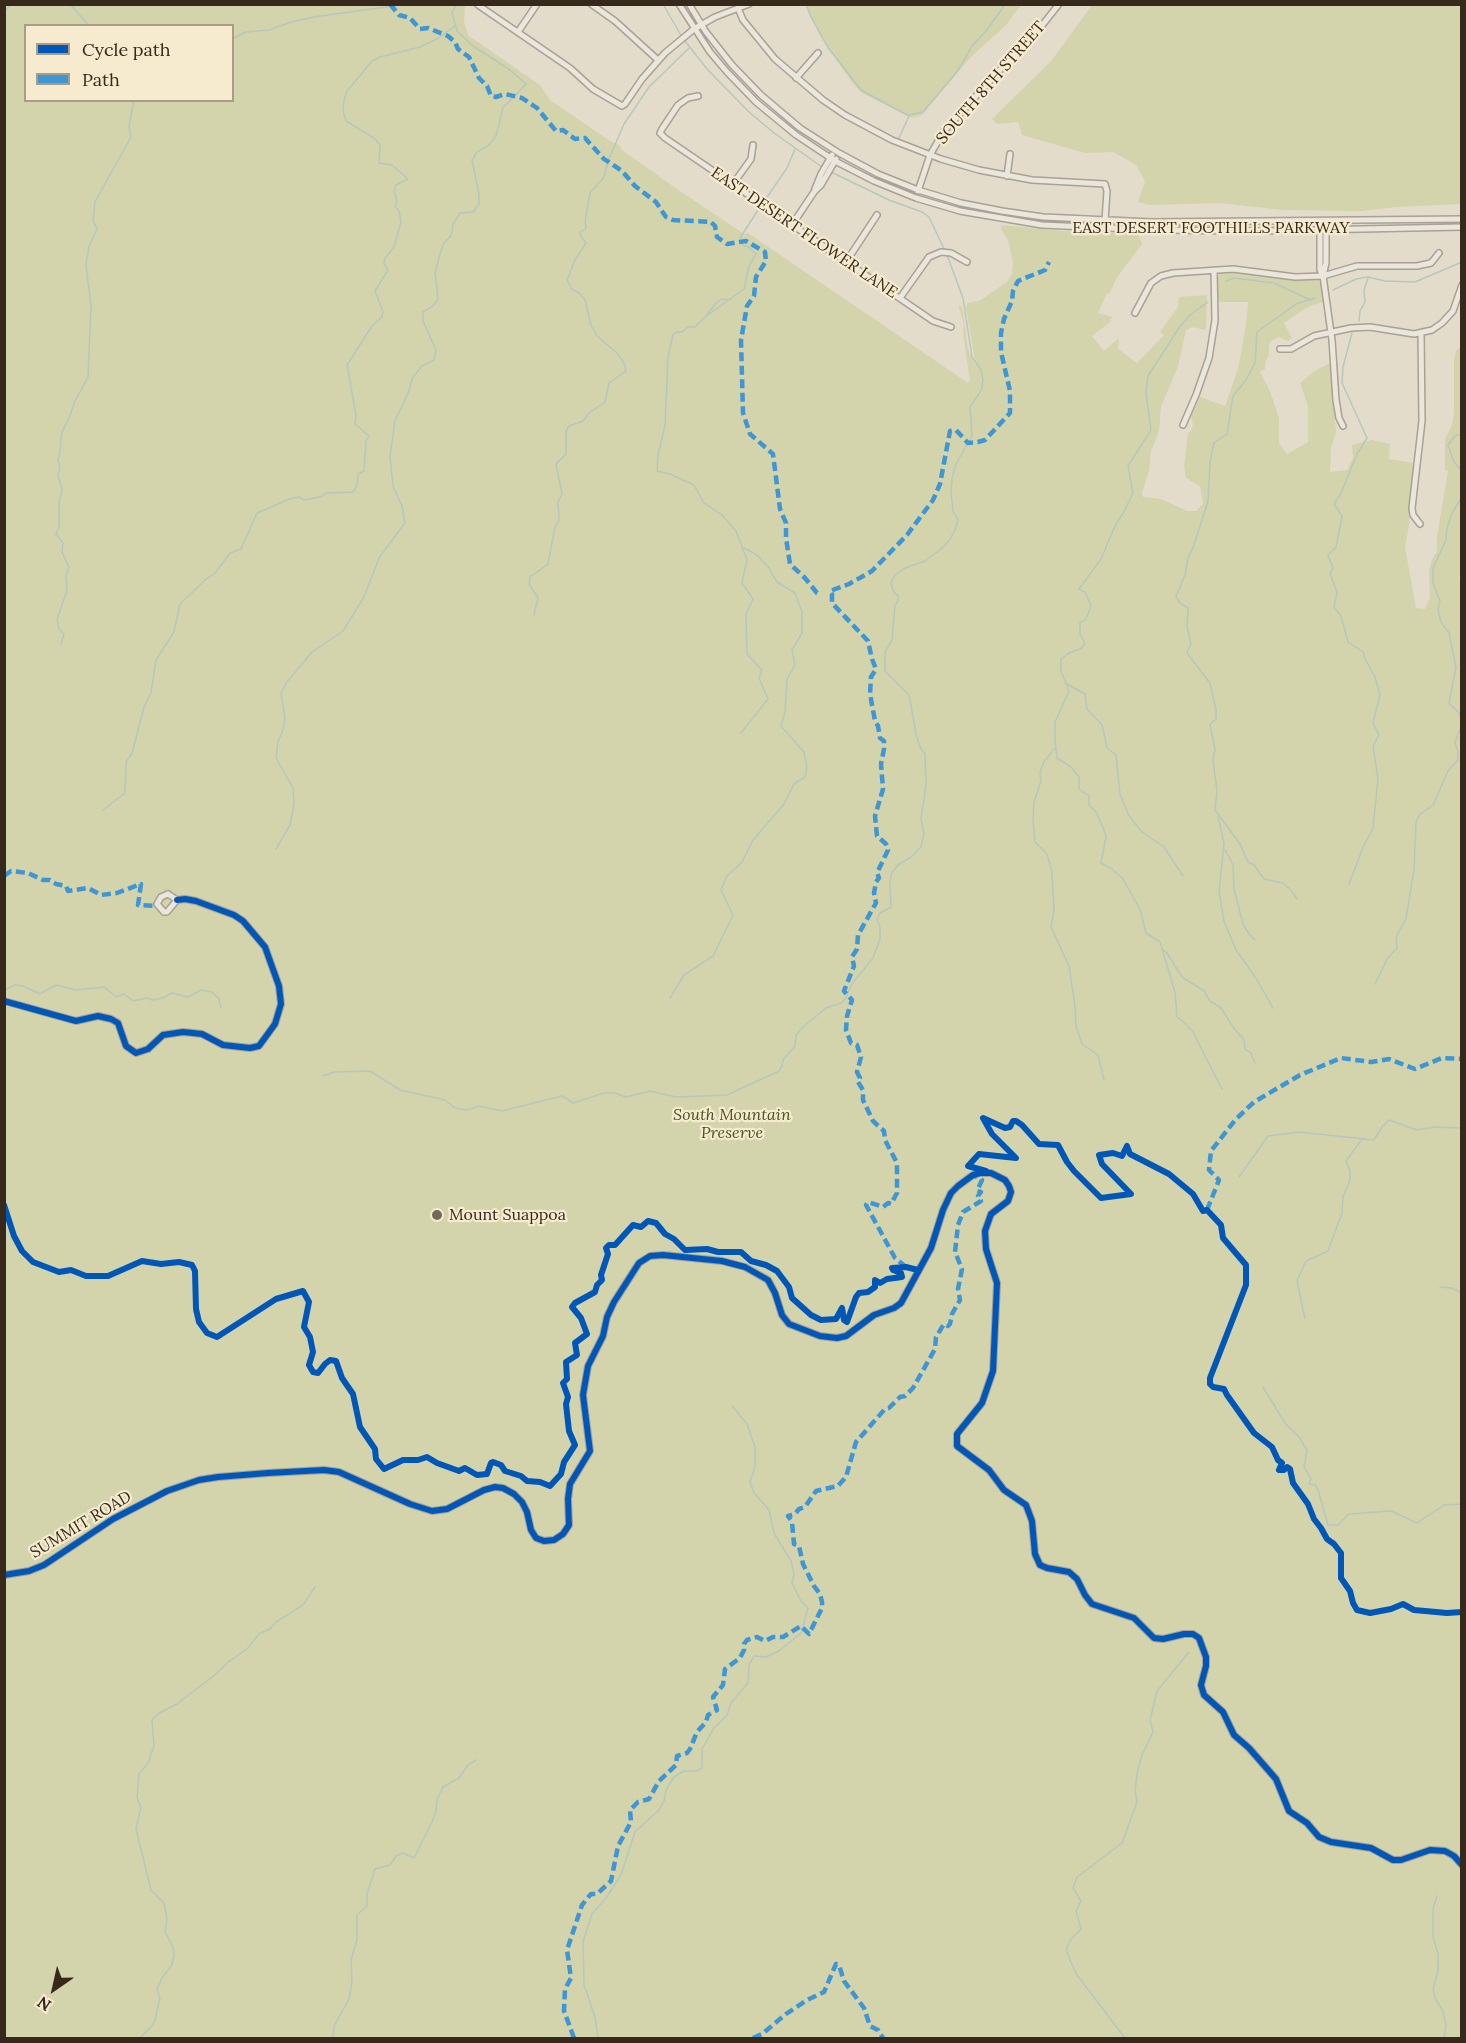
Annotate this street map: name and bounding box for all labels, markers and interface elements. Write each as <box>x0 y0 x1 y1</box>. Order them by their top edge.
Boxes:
street label: SOUTH 8TH STREET <box>933 18 1049 148</box>
legend <box>24 24 234 102</box>
text: Cycle path <box>82 38 171 61</box>
text: Path <box>82 68 120 91</box>
street label: EAST DESERT FLOWER LANE <box>707 163 901 303</box>
street label: EAST DESERT FOOTHILLS PARKWAY <box>1072 218 1350 238</box>
park label: South Mountain Preserve <box>673 1105 791 1143</box>
place label: Mount Suappoa <box>449 1205 566 1225</box>
marker: Mount Suappoa <box>430 1208 444 1222</box>
street label: SUMMIT ROAD <box>27 1487 135 1563</box>
north arrow <box>24 1959 84 2019</box>
text: N <box>33 1992 55 2016</box>

